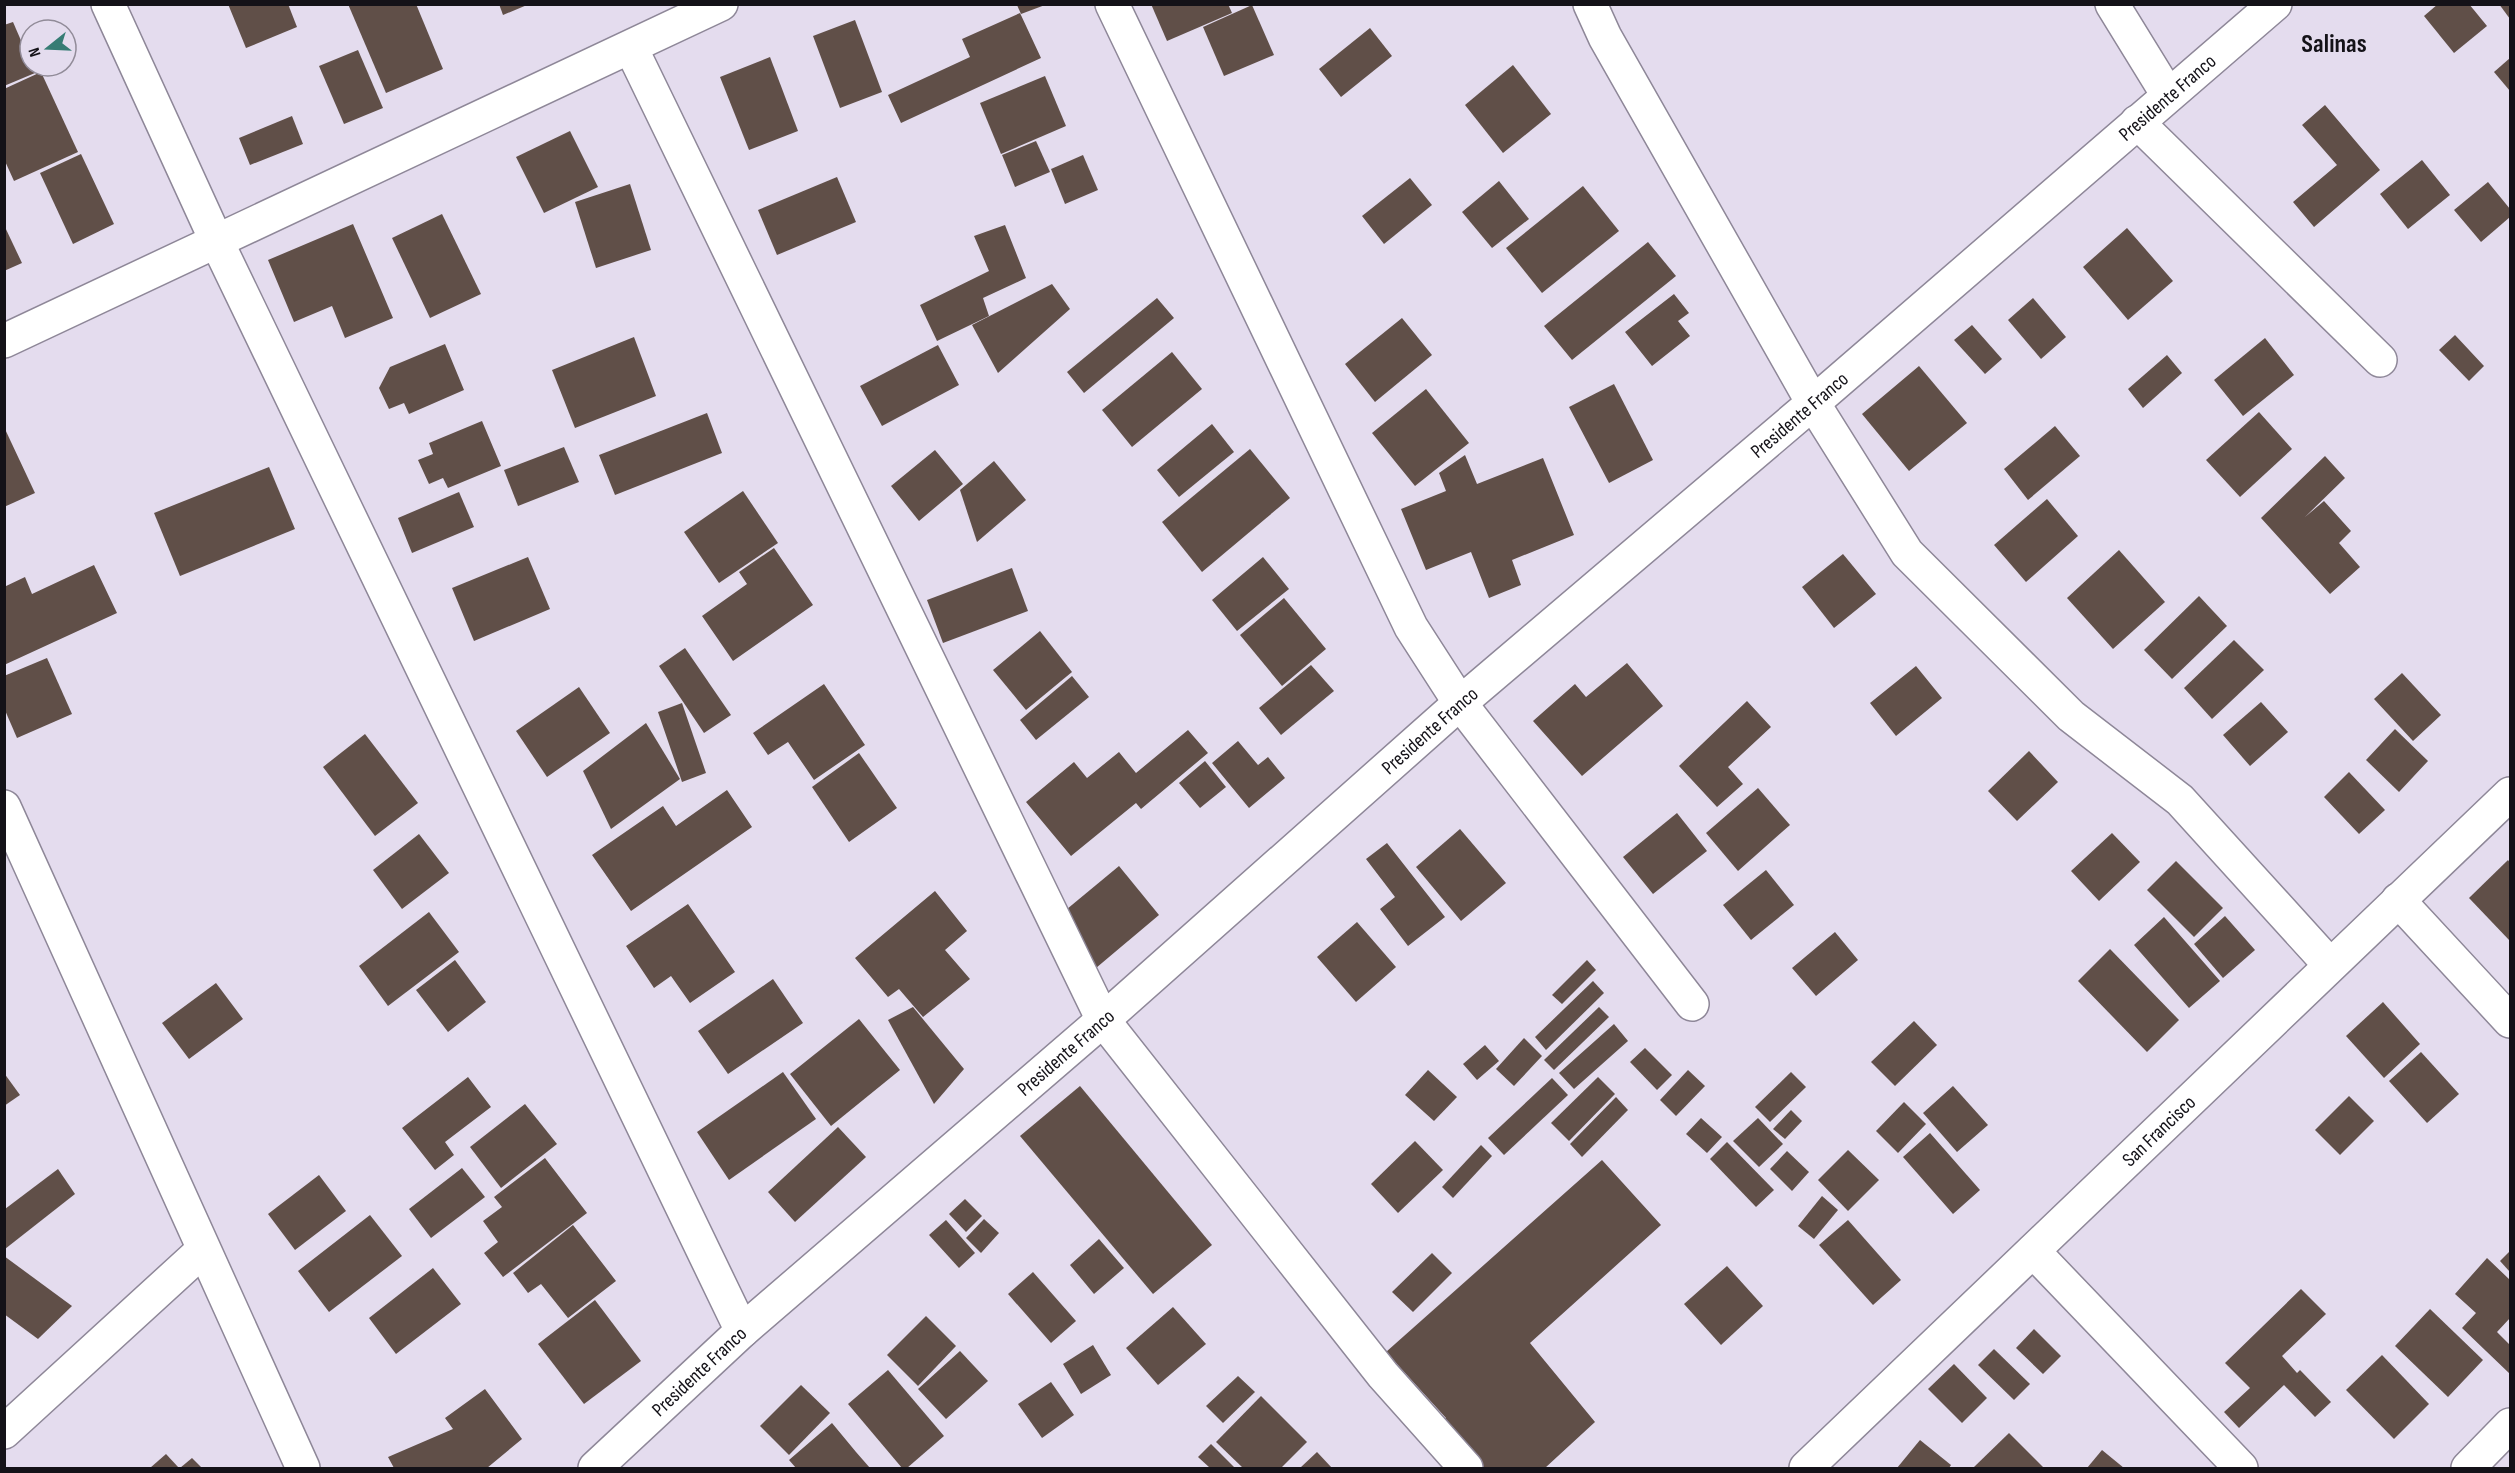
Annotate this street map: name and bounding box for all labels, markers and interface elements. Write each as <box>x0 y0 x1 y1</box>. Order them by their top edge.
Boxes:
north arrow <box>18 18 78 78</box>
district label: Salinas <box>2301 29 2367 60</box>
text: N <box>25 45 46 59</box>
street label: Presidente Franco <box>2114 49 2221 146</box>
street label: Presidente Franco <box>1746 367 1853 464</box>
street label: Presidente Franco <box>1377 682 1483 780</box>
street label: Presidente Franco <box>1013 1005 1120 1101</box>
street label: San Francisco <box>2118 1091 2201 1172</box>
street label: Presidente Franco <box>647 1322 752 1422</box>

